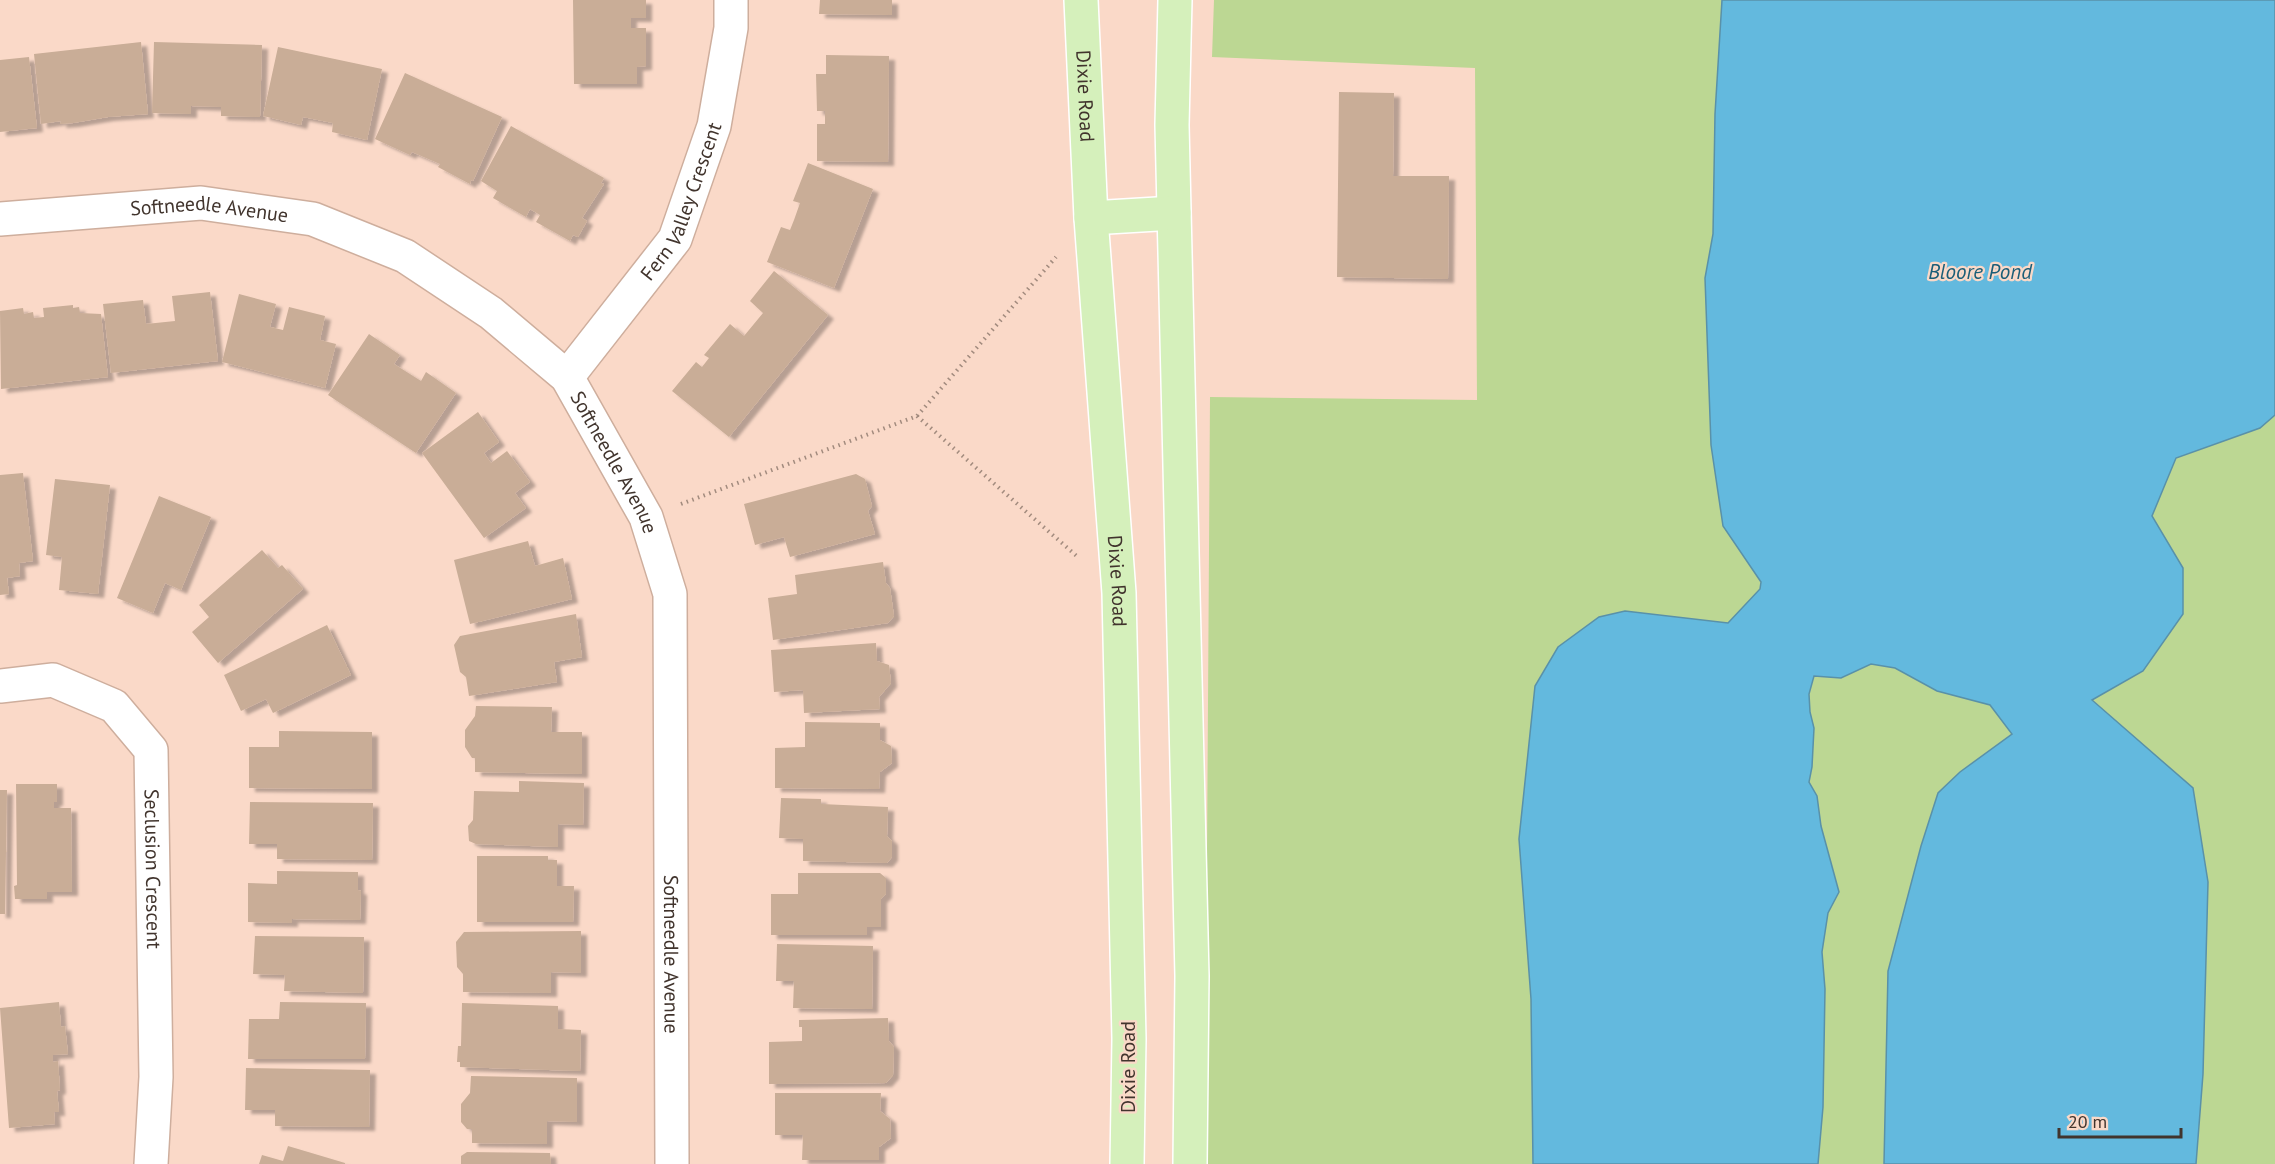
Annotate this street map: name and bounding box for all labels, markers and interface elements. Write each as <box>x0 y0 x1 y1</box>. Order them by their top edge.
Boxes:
street label: Dixie Road <box>1070 49 1100 142</box>
street label: Fern Valley Crescent <box>635 119 727 286</box>
street label: Softneedle Avenue <box>129 190 290 228</box>
water label: Bloore Pond <box>1928 258 2033 285</box>
street label: Softneedle Avenue <box>565 386 663 536</box>
street label: Dixie Road <box>1102 534 1133 627</box>
street label: Seclusion Crescent <box>139 789 167 949</box>
street label: Softneedle Avenue <box>658 875 685 1034</box>
street label: Dixie Road <box>1115 1021 1141 1113</box>
scale bar <box>2059 1101 2180 1139</box>
text: 20 m <box>2068 1110 2107 1133</box>

